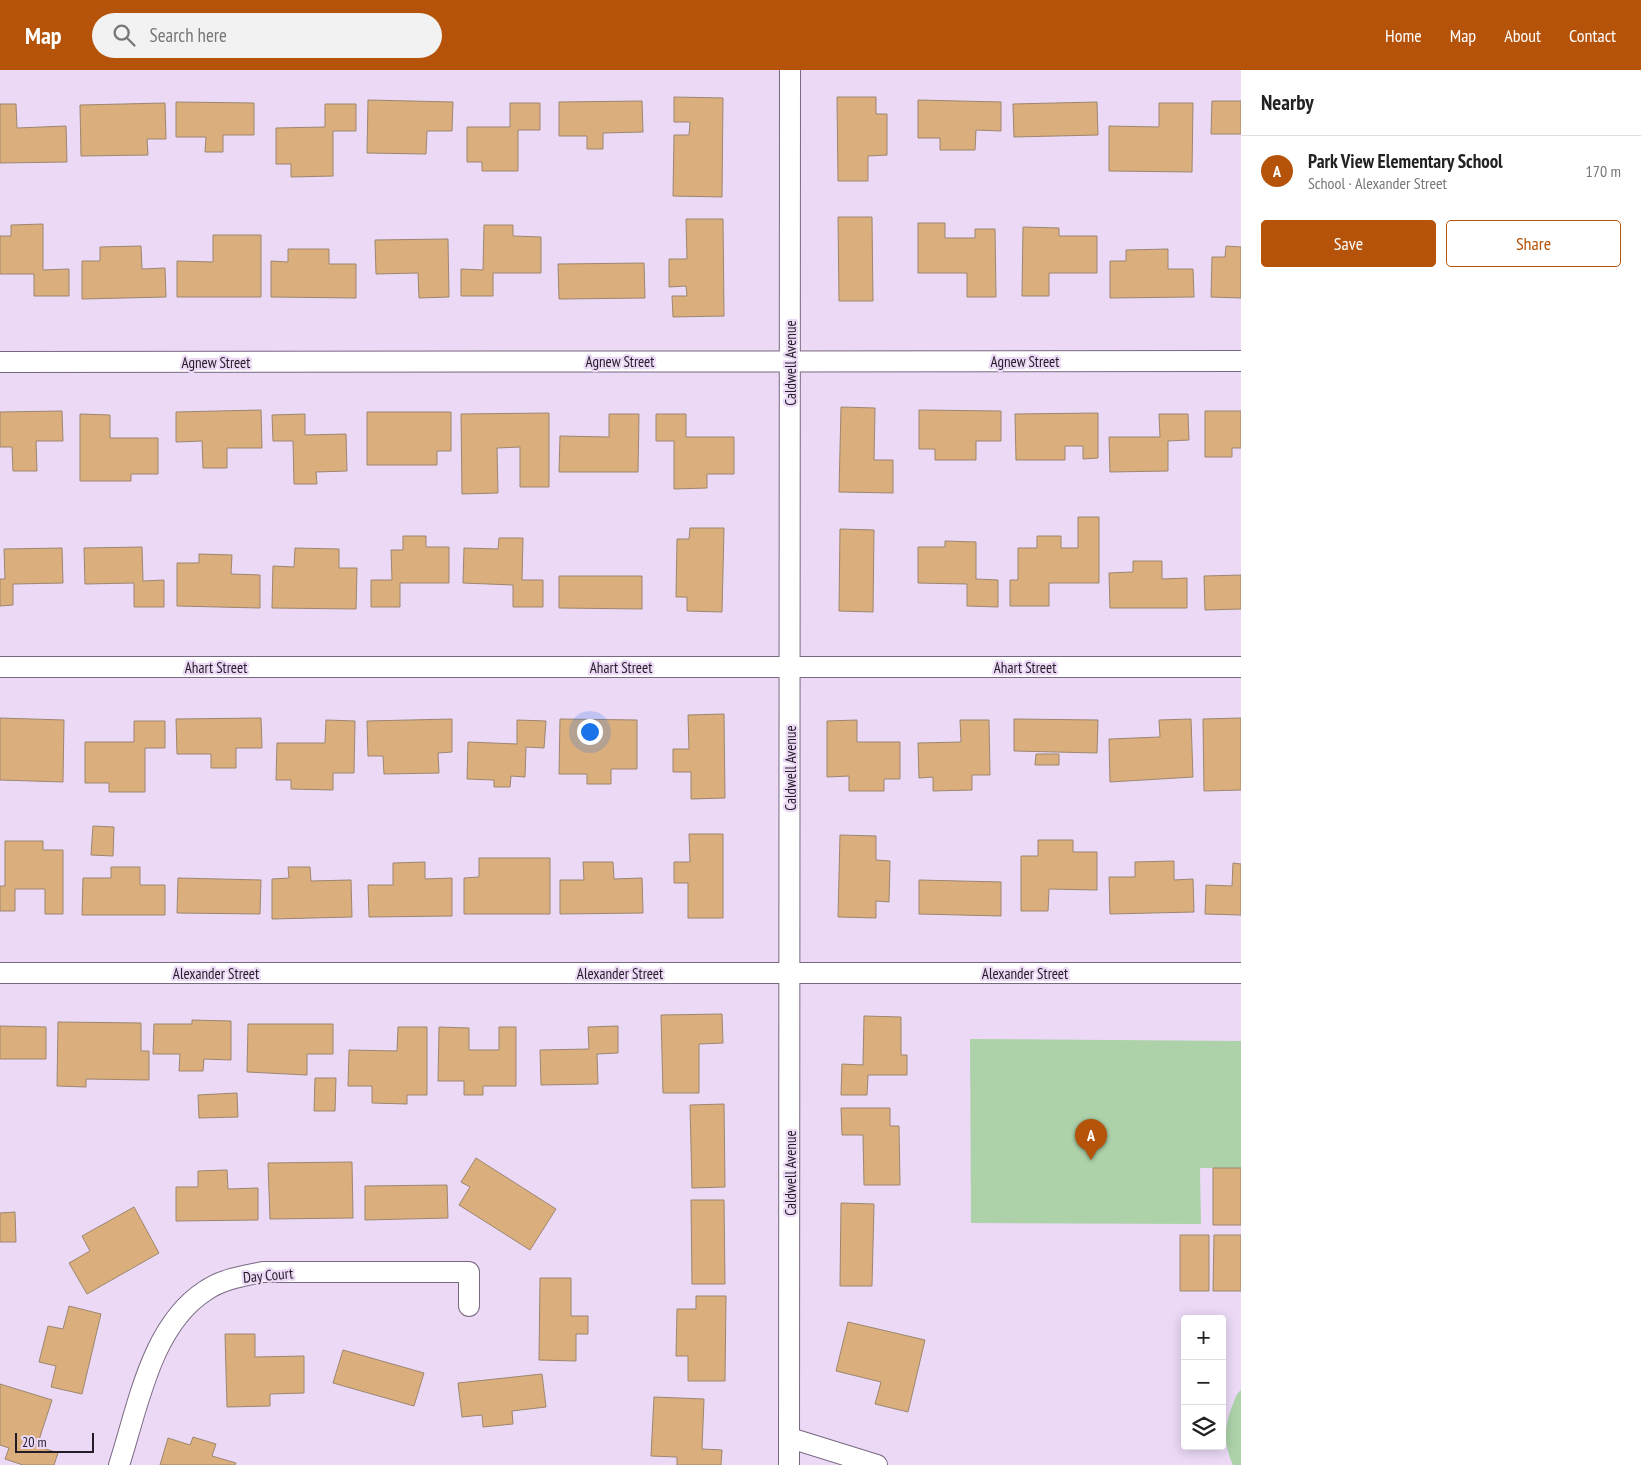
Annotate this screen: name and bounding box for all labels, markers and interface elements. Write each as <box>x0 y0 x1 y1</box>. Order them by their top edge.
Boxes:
search box <box>92 13 442 58</box>
text: Map <box>25 20 62 51</box>
icon: search <box>110 21 138 49</box>
text: Search here <box>150 23 227 47</box>
text: Home <box>1385 24 1422 47</box>
text: Map <box>1450 24 1476 47</box>
text: About <box>1504 24 1541 47</box>
text: Contact <box>1569 24 1616 47</box>
text: Nearby <box>1261 89 1314 116</box>
text: Park View Elementary School <box>1308 149 1503 173</box>
text: A <box>1273 161 1281 181</box>
text: 170 m <box>1586 161 1621 181</box>
text: School · Alexander Street <box>1308 173 1447 193</box>
button: Save <box>1261 220 1436 267</box>
button: Share <box>1446 220 1621 267</box>
street label: Caldwell Avenue <box>781 320 800 406</box>
street label: Agnew Street <box>586 352 654 371</box>
street label: Agnew Street <box>991 352 1059 371</box>
street label: Agnew Street <box>182 353 250 372</box>
street label: Ahart Street <box>185 658 247 677</box>
street label: Ahart Street <box>590 658 652 677</box>
street label: Ahart Street <box>994 658 1056 677</box>
your location <box>577 719 603 745</box>
street label: Caldwell Avenue <box>781 725 800 811</box>
street label: Alexander Street <box>173 964 259 983</box>
street label: Alexander Street <box>577 964 663 983</box>
street label: Alexander Street <box>982 964 1068 983</box>
pin: A <box>1075 1119 1107 1160</box>
street label: Caldwell Avenue <box>781 1130 800 1216</box>
street label: Day Court <box>242 1263 294 1287</box>
map controls <box>1181 1315 1226 1450</box>
button: + <box>1181 1315 1226 1360</box>
button: − <box>1181 1360 1226 1405</box>
button: layers <box>1181 1405 1226 1450</box>
scale bar <box>15 1430 94 1453</box>
text: 20 m <box>22 1433 47 1451</box>

